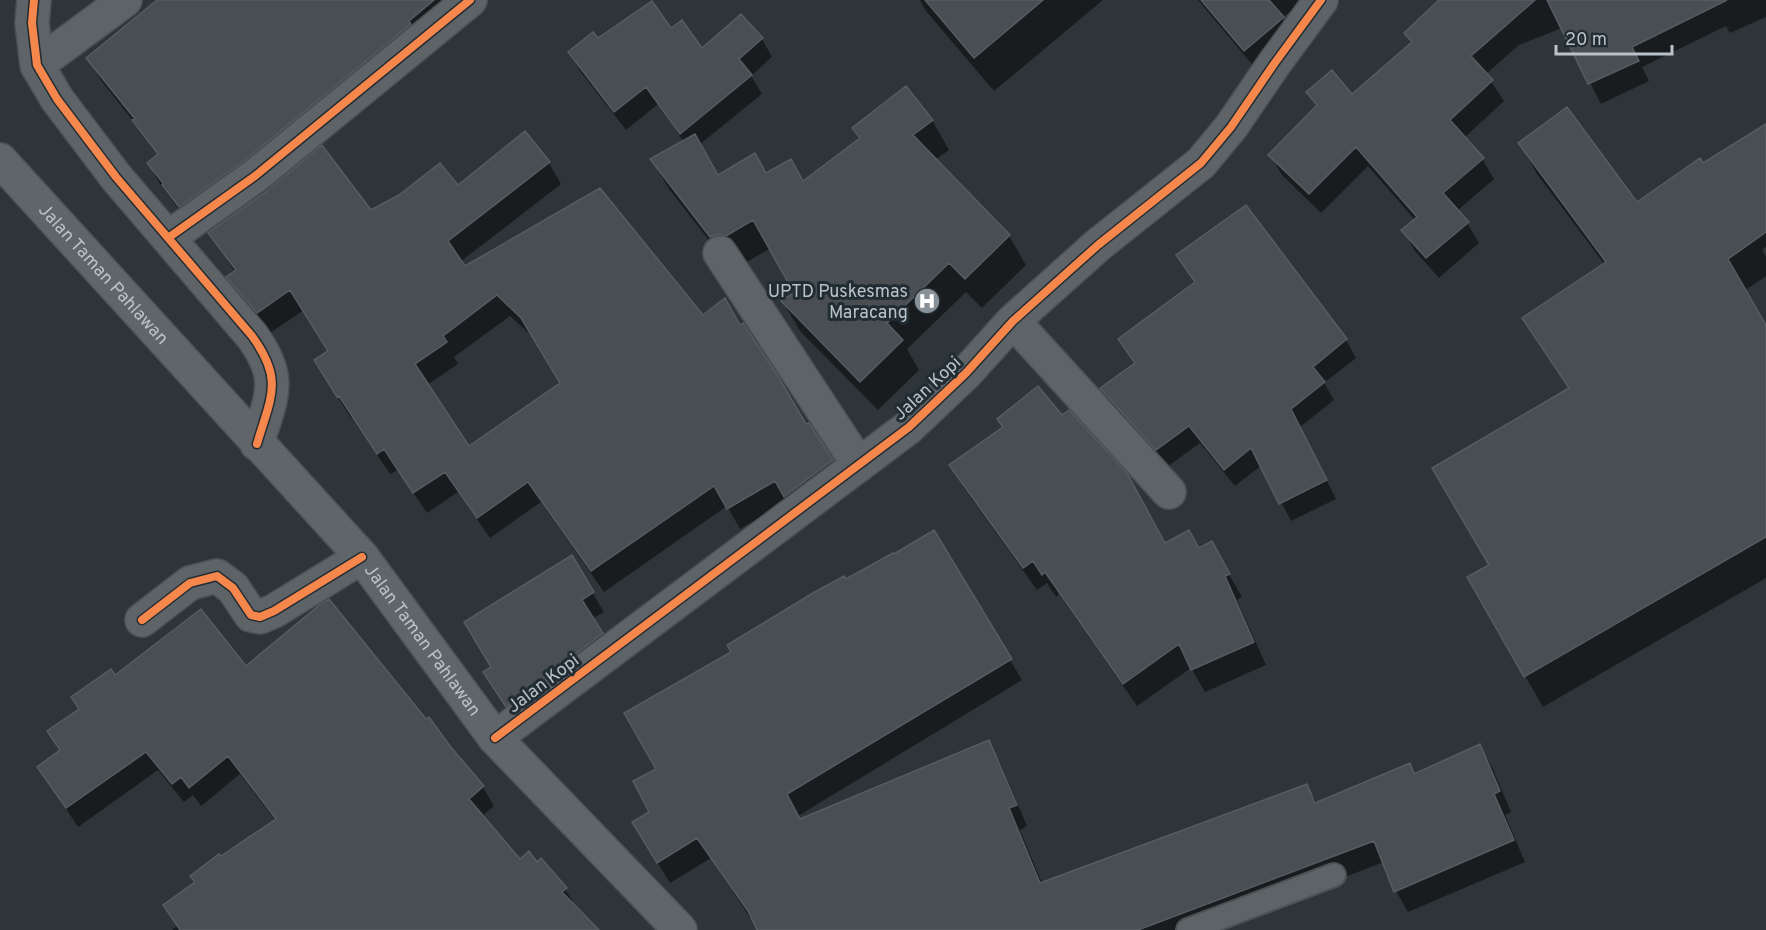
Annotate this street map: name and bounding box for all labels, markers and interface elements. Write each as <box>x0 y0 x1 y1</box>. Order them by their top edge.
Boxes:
scale bar <box>1556 18 1672 56</box>
text: 20 m <box>1565 29 1607 52</box>
street label: Jalan Taman Pahlawan <box>33 199 173 350</box>
place label: UPTD Puskesmas Maracang <box>768 281 908 325</box>
hospital icon: UPTD Puskesmas Maracang <box>912 286 942 316</box>
street label: Jalan Kopi <box>889 352 967 426</box>
street label: Jalan Taman Pahlawan <box>358 560 485 721</box>
street label: Jalan Kopi <box>503 650 584 719</box>

